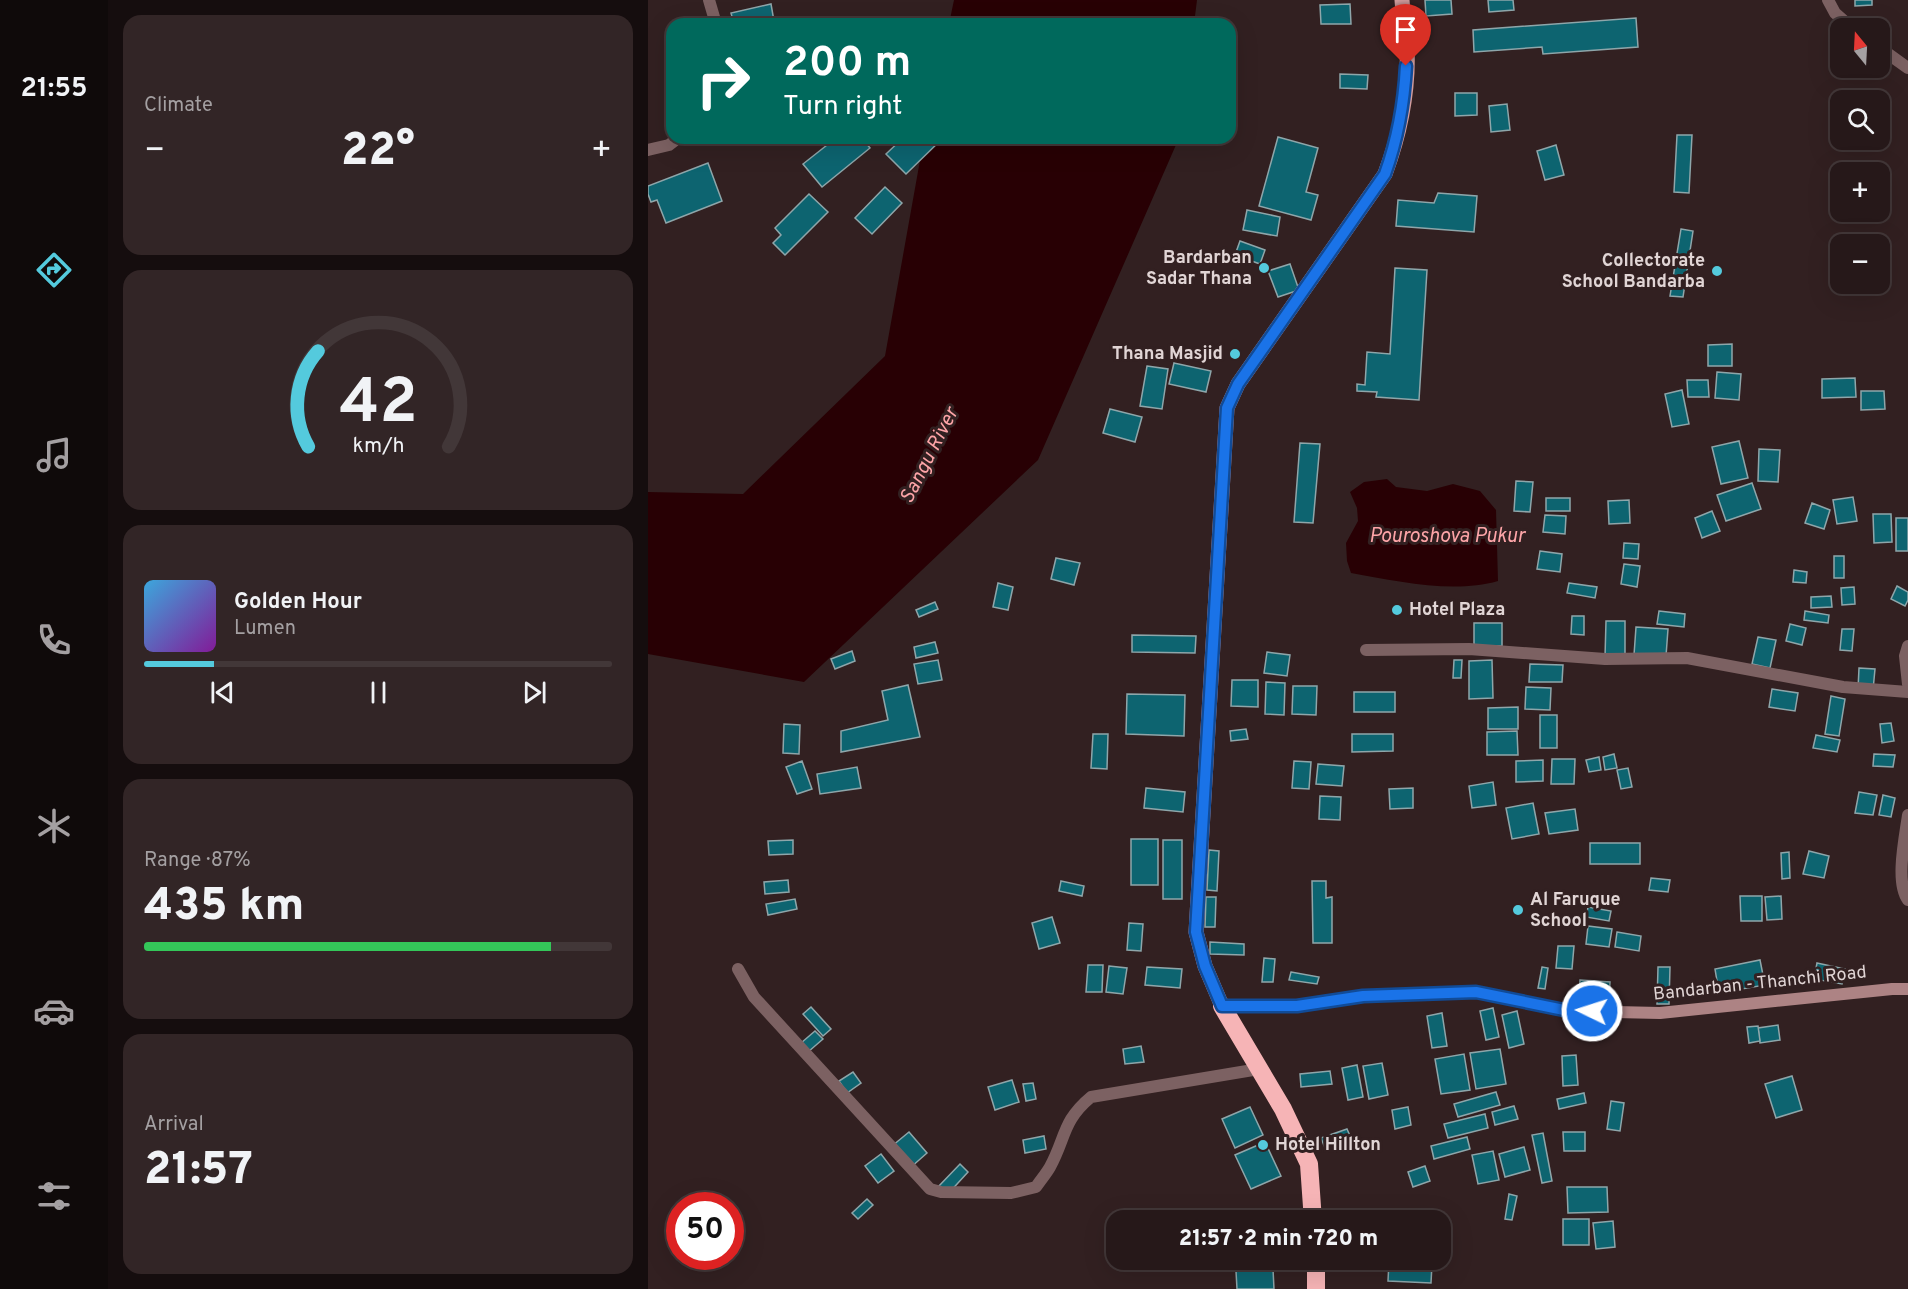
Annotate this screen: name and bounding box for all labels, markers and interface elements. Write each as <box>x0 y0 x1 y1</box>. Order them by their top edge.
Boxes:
pin <box>1380 4 1431 66</box>
icon: arrive <box>1389 13 1422 46</box>
north arrow <box>1830 18 1890 78</box>
map controls <box>1830 18 1890 294</box>
text: 200 m <box>783 38 911 91</box>
icon: right <box>684 42 762 120</box>
text: 21:55 <box>21 72 87 106</box>
text: Turn right <box>783 90 902 124</box>
button: search <box>1830 90 1890 150</box>
text: Climate <box>144 93 213 119</box>
text: 22° <box>341 124 415 181</box>
text: − <box>144 131 165 173</box>
text: + <box>591 131 612 173</box>
button: + <box>1830 162 1890 222</box>
button: − <box>1830 234 1890 294</box>
place label: Bardarban Sadar Thana <box>1146 247 1252 291</box>
icon: directions <box>33 249 75 291</box>
place label: Collectorate School Bandarba <box>1562 250 1705 294</box>
marker: Bardarban Sadar Thana <box>1257 261 1271 275</box>
marker: Collectorate School Bandarba <box>1710 264 1724 278</box>
place label: Thana Masjid <box>1112 343 1223 366</box>
marker: Thana Masjid <box>1228 347 1242 361</box>
text: 42 <box>339 366 417 445</box>
water label: Sangu River <box>895 402 966 508</box>
text: km/h <box>352 433 404 460</box>
icon: music <box>33 434 75 476</box>
water label: Pouroshova Pukur <box>1369 524 1526 550</box>
text: Golden Hour <box>234 589 362 616</box>
place label: Hotel Plaza <box>1409 599 1505 622</box>
marker: Hotel Plaza <box>1390 603 1404 617</box>
text: Lumen <box>234 616 296 642</box>
icon: phone <box>33 619 75 661</box>
icon: previous <box>206 676 239 709</box>
icon: pause <box>362 676 395 709</box>
icon: next <box>518 676 551 709</box>
icon: climate <box>33 805 75 847</box>
text: Range · 87% <box>144 848 251 874</box>
text: 435 km <box>144 879 304 936</box>
place label: Al Faruque School <box>1530 889 1620 933</box>
marker: Al Faruque School <box>1511 903 1525 917</box>
street label: Bandarban - Thanchi Road <box>1652 961 1868 1007</box>
position arrow <box>1560 979 1624 1043</box>
icon: car <box>33 990 75 1032</box>
text: Arrival <box>144 1112 204 1138</box>
place label: Hotel Hillton <box>1275 1134 1381 1157</box>
marker: Hotel Hillton <box>1256 1138 1270 1152</box>
text: 21:57 <box>144 1143 253 1200</box>
icon: filters <box>33 1175 75 1217</box>
speed limit sign: 50 <box>666 1192 744 1270</box>
text: 21:57 · 2 min · 720 m <box>1179 1226 1378 1253</box>

